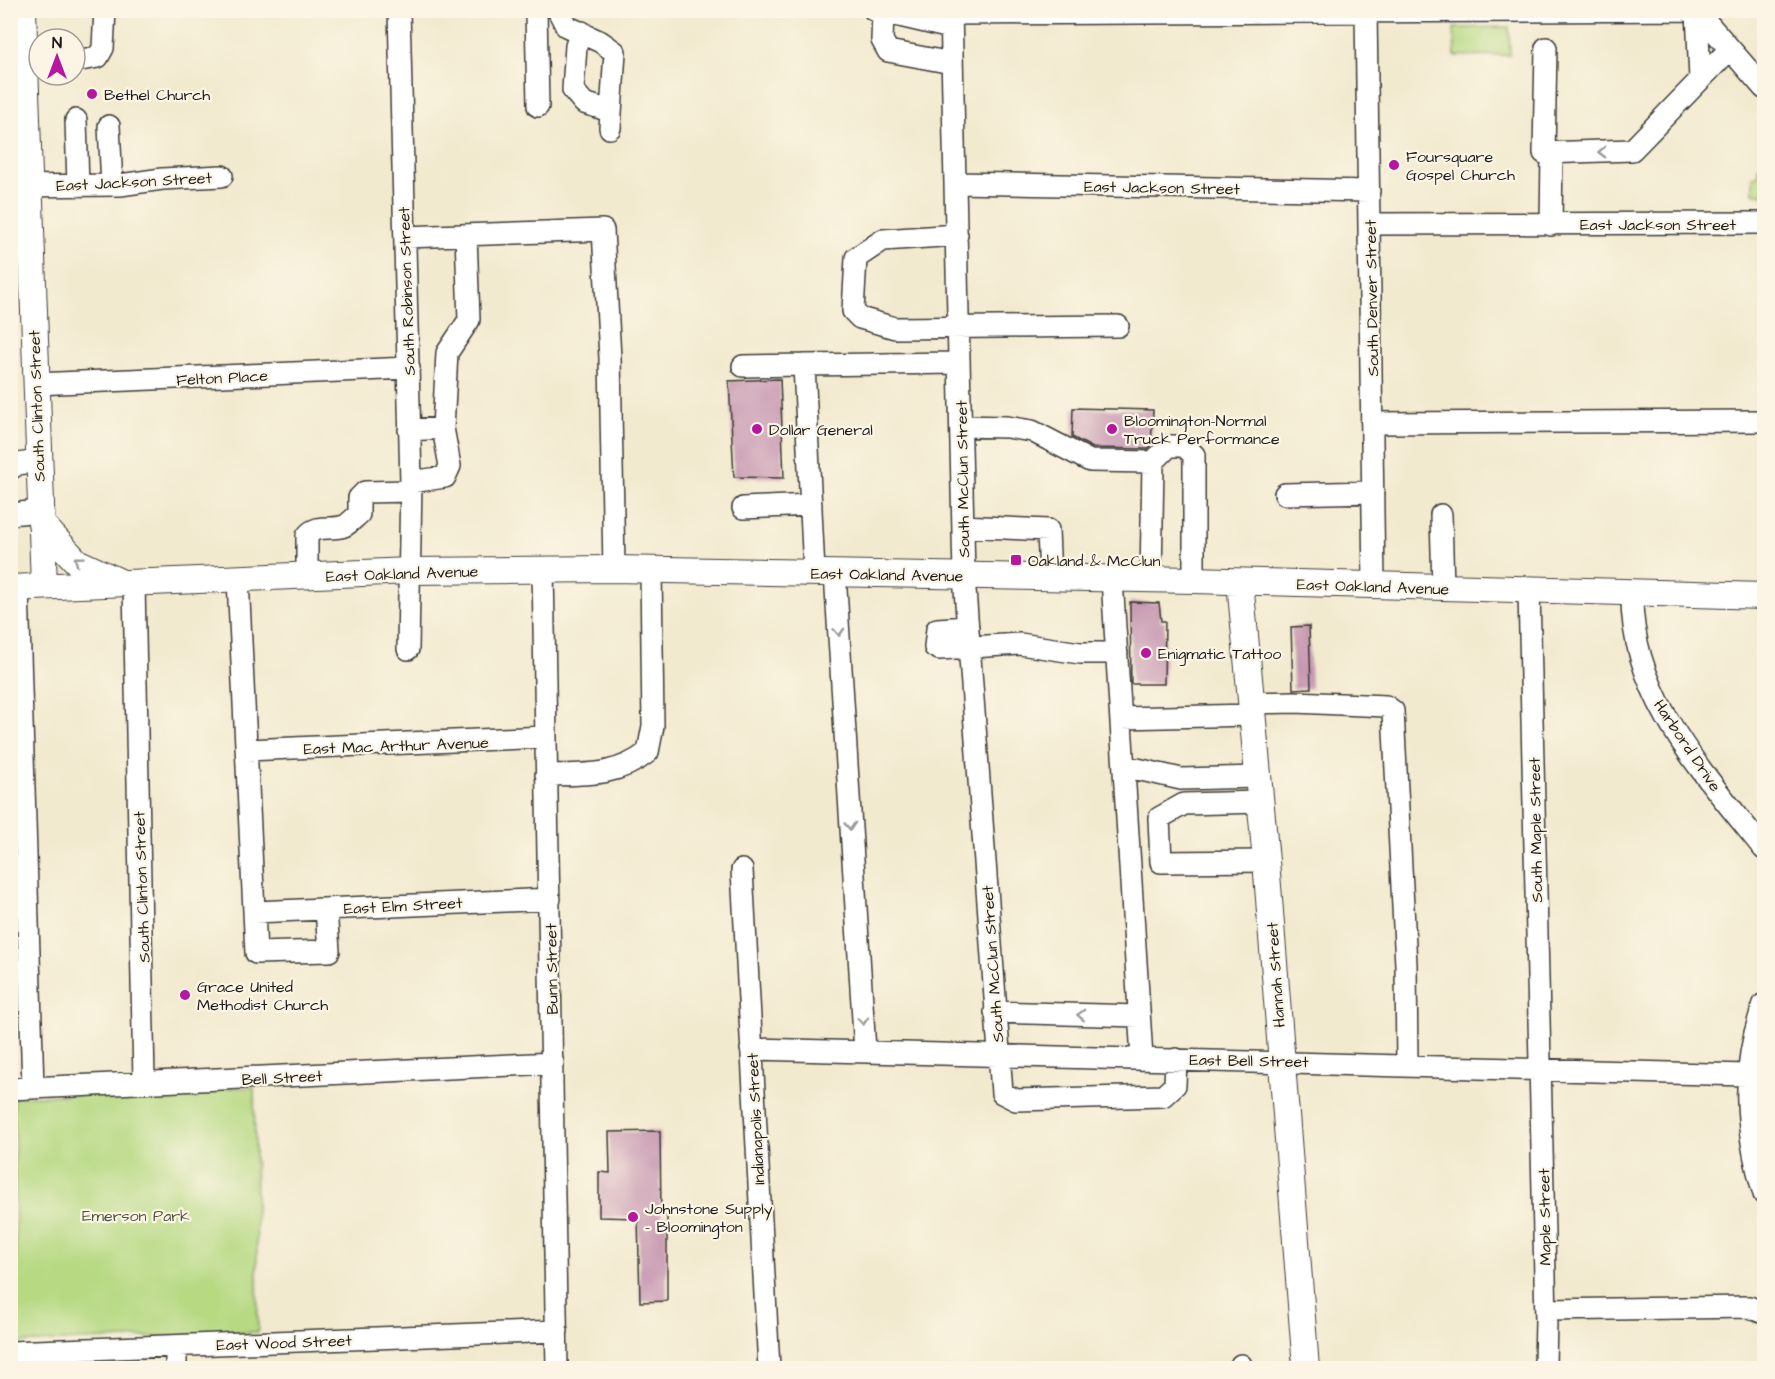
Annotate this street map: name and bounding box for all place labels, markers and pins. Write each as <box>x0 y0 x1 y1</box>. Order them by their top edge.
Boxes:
place label: Bethel Church <box>104 84 210 106</box>
marker: Bethel Church <box>85 87 99 101</box>
place label: Foursquare Gospel Church <box>1406 146 1515 186</box>
marker: Foursquare Gospel Church <box>1387 158 1401 172</box>
place label: Bloomington-Normal Truck Performance <box>1124 410 1280 450</box>
place label: Dollar General <box>769 419 873 441</box>
marker: Dollar General <box>750 422 764 436</box>
marker: Bloomington-Normal Truck Performance <box>1105 422 1119 436</box>
place label: Oakland & McClun <box>1028 550 1160 572</box>
marker: Oakland & McClun <box>1009 553 1023 567</box>
place label: Enigmatic Tattoo <box>1158 643 1281 666</box>
marker: Enigmatic Tattoo <box>1139 646 1153 660</box>
place label: Grace United Methodist Church <box>197 976 328 1016</box>
marker: Grace United Methodist Church <box>178 988 192 1002</box>
place label: Johnstone Supply - Bloomington <box>645 1198 773 1239</box>
marker: Johnstone Supply - Bloomington <box>626 1210 640 1224</box>

